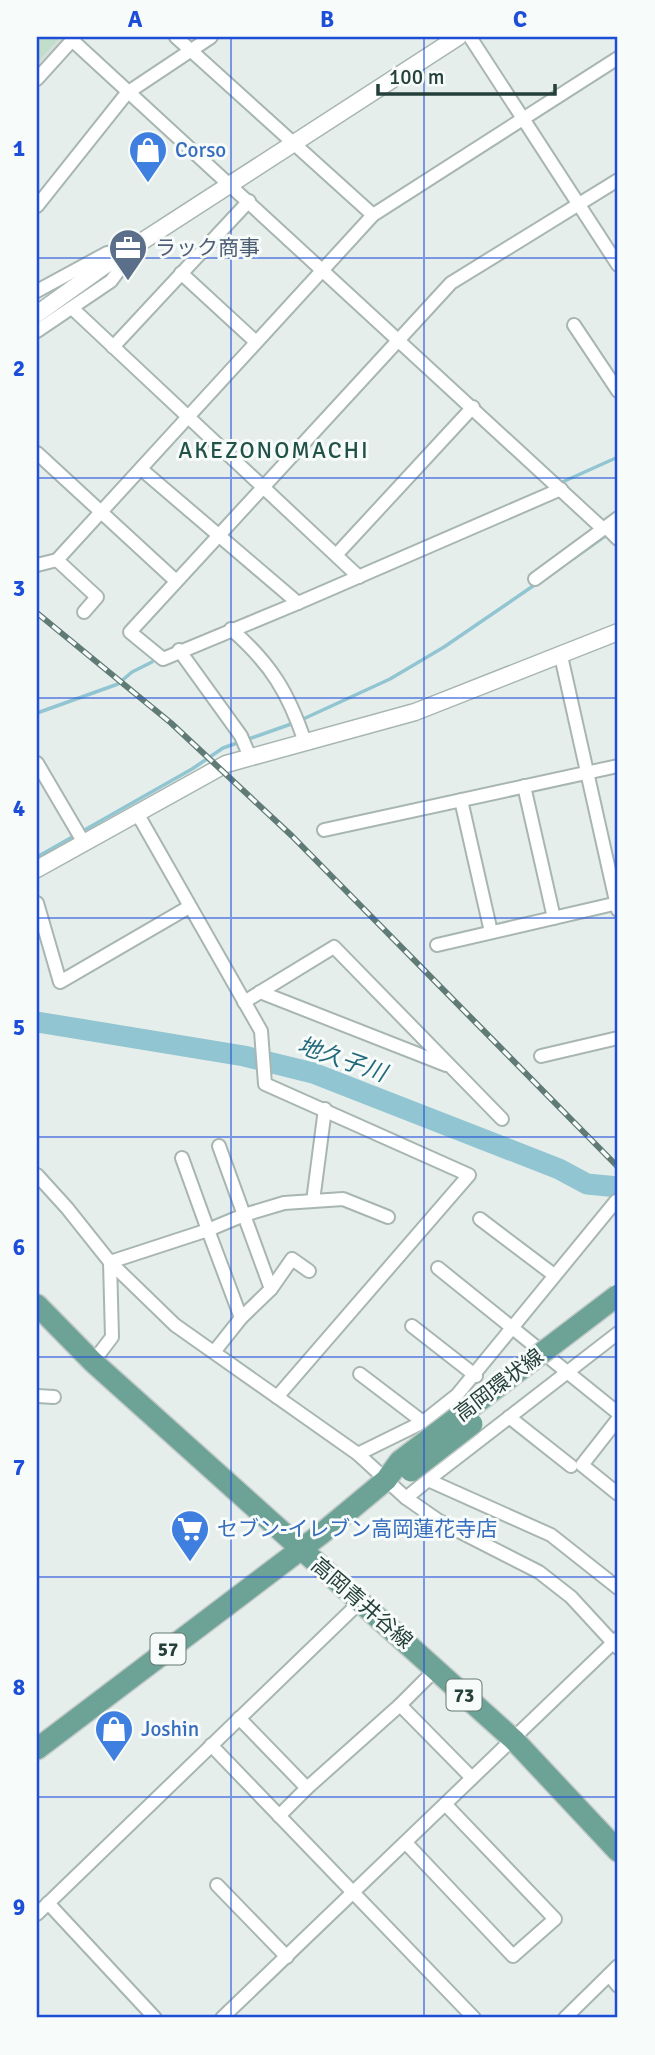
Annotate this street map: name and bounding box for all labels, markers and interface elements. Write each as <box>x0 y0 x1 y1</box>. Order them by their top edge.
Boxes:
text: A <box>128 5 143 34</box>
text: B <box>320 5 334 34</box>
text: C <box>513 5 527 34</box>
scale bar <box>378 52 555 96</box>
text: 100 m <box>389 64 444 90</box>
shop icon: Corso <box>127 129 169 184</box>
text: 1 <box>13 134 25 163</box>
place label: Corso <box>175 137 226 163</box>
office icon: ラック商事 <box>107 227 149 282</box>
place label: ラック商事 <box>155 235 260 261</box>
text: 2 <box>13 354 25 383</box>
district label: AKEZONOMACHI <box>178 436 370 465</box>
text: 3 <box>13 574 25 603</box>
text: 4 <box>13 794 25 823</box>
text: 5 <box>13 1013 25 1042</box>
water label: 地久子川 <box>294 1031 393 1089</box>
text: 6 <box>13 1233 25 1262</box>
street label: 高岡環状線 <box>449 1343 549 1427</box>
text: 7 <box>13 1453 25 1482</box>
supermarket icon: セブン-イレブン高岡蓮花寺店 <box>169 1508 211 1563</box>
place label: セブン-イレブン高岡蓮花寺店 <box>217 1516 497 1542</box>
street label: 高岡青井谷線 <box>306 1552 418 1654</box>
road number: 57 <box>150 1634 186 1665</box>
text: 8 <box>13 1673 25 1702</box>
road number: 73 <box>447 1680 482 1710</box>
shop icon: Joshin <box>93 1708 135 1763</box>
place label: Joshin <box>141 1716 199 1742</box>
text: 9 <box>13 1893 25 1922</box>

